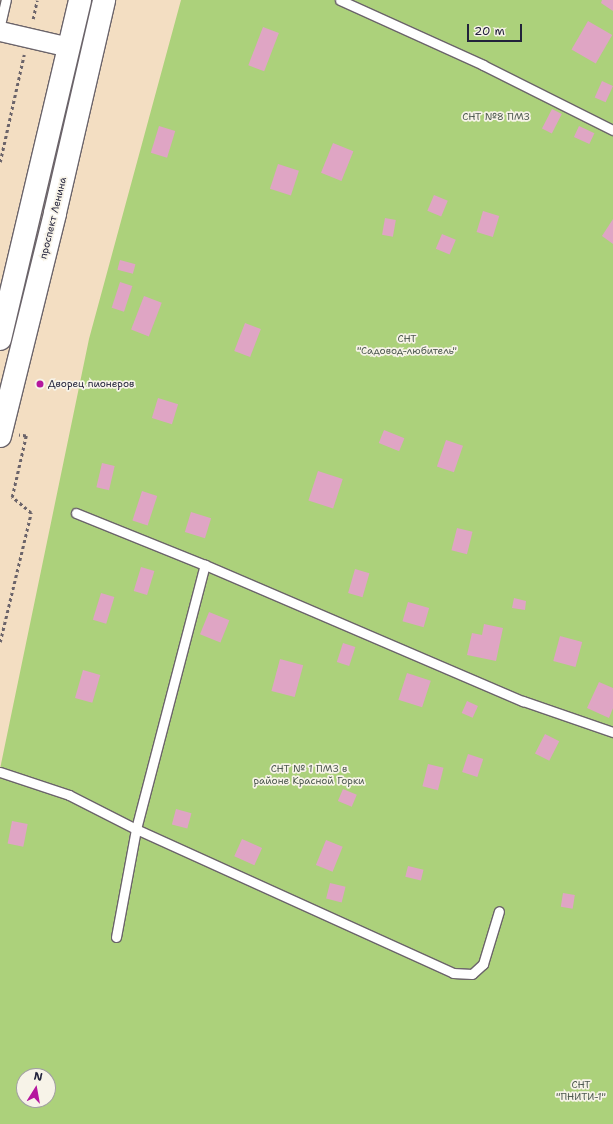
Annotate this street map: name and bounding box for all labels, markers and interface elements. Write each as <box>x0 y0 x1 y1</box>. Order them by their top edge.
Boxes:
scale bar <box>469 16 524 42</box>
text: 20 m <box>474 23 505 39</box>
park label: СНТ №8 ПМЗ <box>462 111 530 123</box>
street label: проспект Ленина <box>37 176 69 260</box>
park label: СНТ "Садовод-любитель" <box>357 332 457 356</box>
place label: Дворец пионеров <box>48 378 134 390</box>
marker: Дворец пионеров <box>35 379 45 389</box>
park label: СНТ № 1 ПМЗ в районе Красной Горки <box>253 762 365 786</box>
north arrow <box>16 1068 56 1108</box>
text: N <box>32 1069 44 1085</box>
park label: СНТ "ПНИТИ-1" <box>556 1078 606 1102</box>

